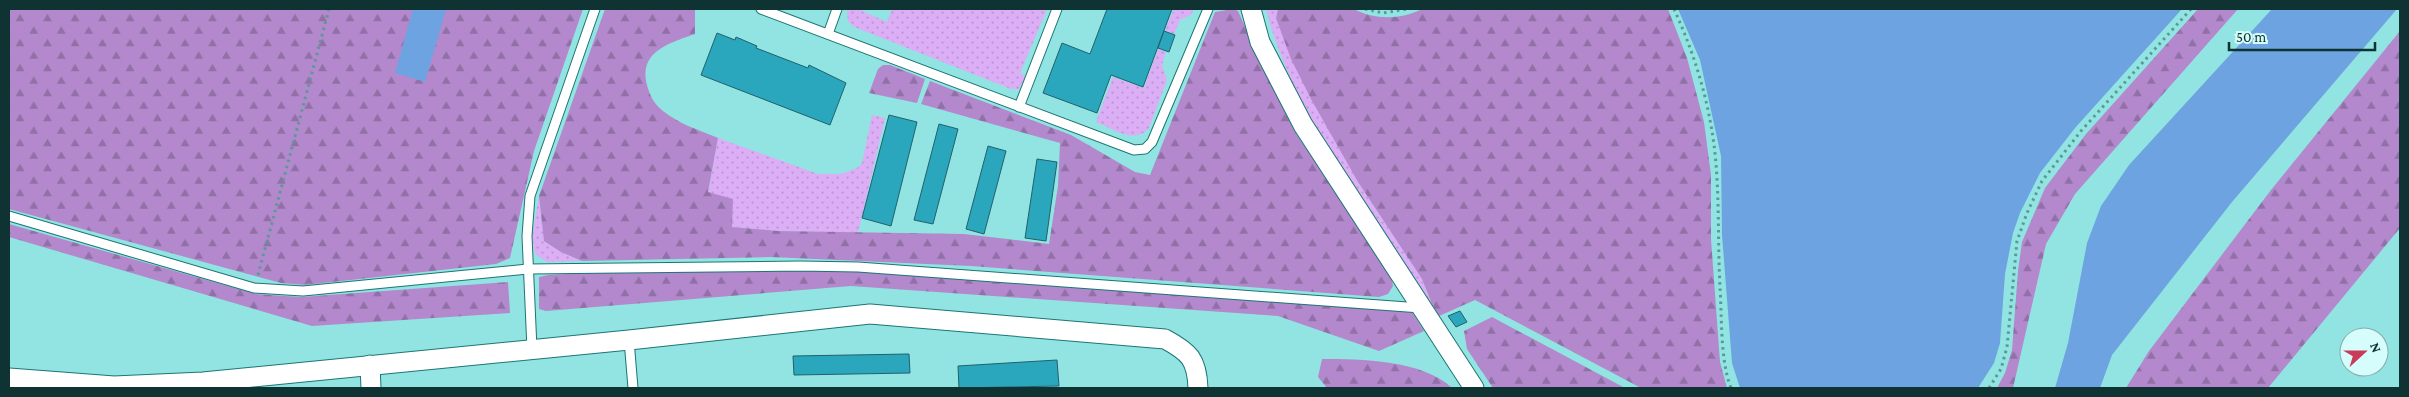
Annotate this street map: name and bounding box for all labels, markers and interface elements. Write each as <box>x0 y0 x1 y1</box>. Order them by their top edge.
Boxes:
scale bar <box>2229 20 2375 52</box>
text: 50 m <box>2236 29 2266 45</box>
north arrow <box>2339 327 2389 377</box>
text: N <box>2367 340 2385 355</box>

